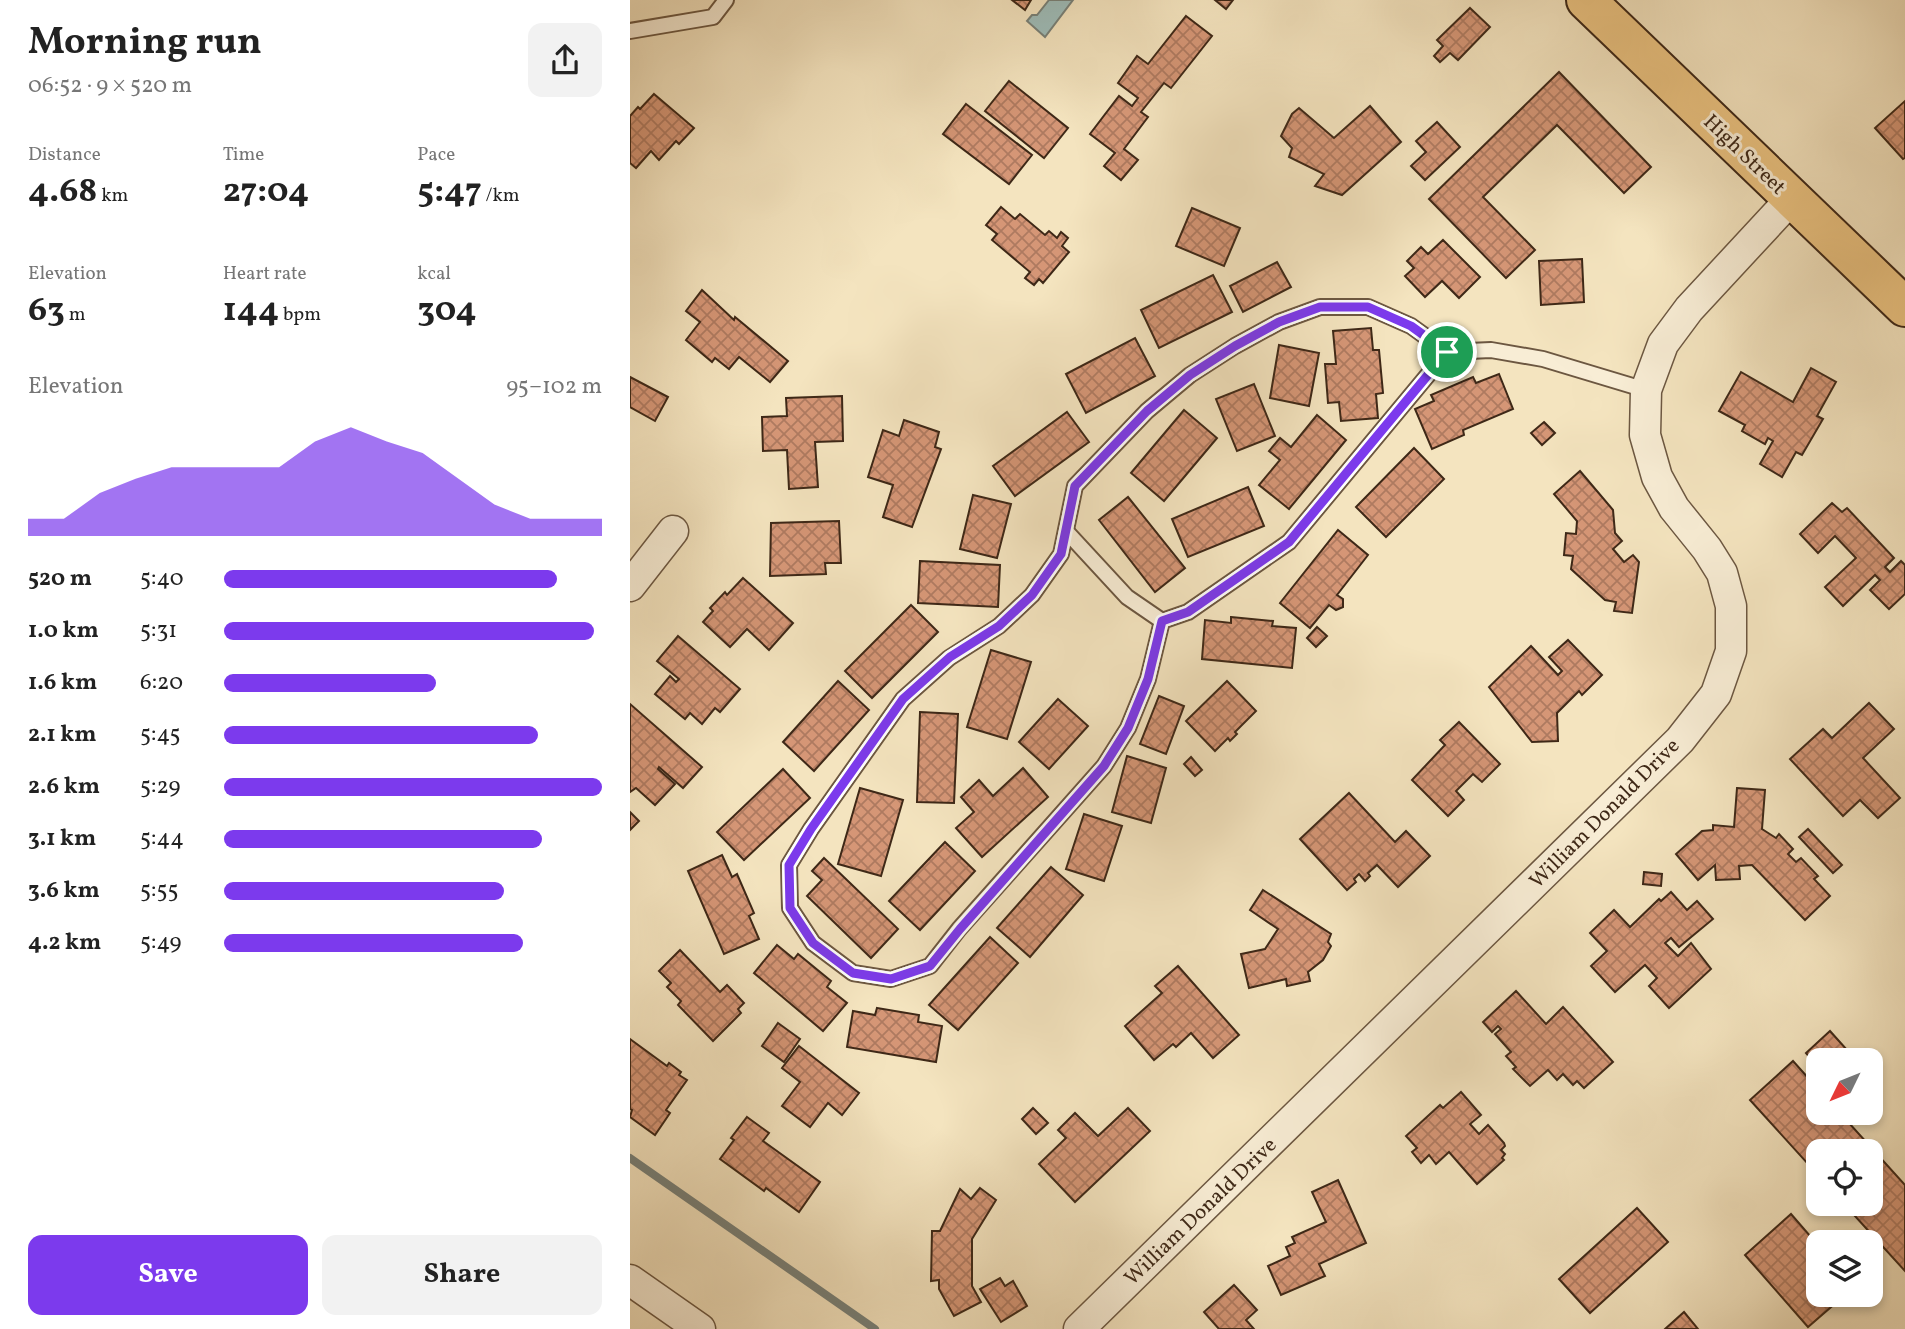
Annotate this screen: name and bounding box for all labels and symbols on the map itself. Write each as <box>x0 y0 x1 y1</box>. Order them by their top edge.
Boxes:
street label: High Street <box>1696 108 1792 202</box>
pin <box>1417 322 1477 382</box>
street label: William Donald Drive <box>1523 732 1687 896</box>
north arrow <box>1806 1048 1883 1125</box>
street label: William Donald Drive <box>1118 1131 1284 1293</box>

